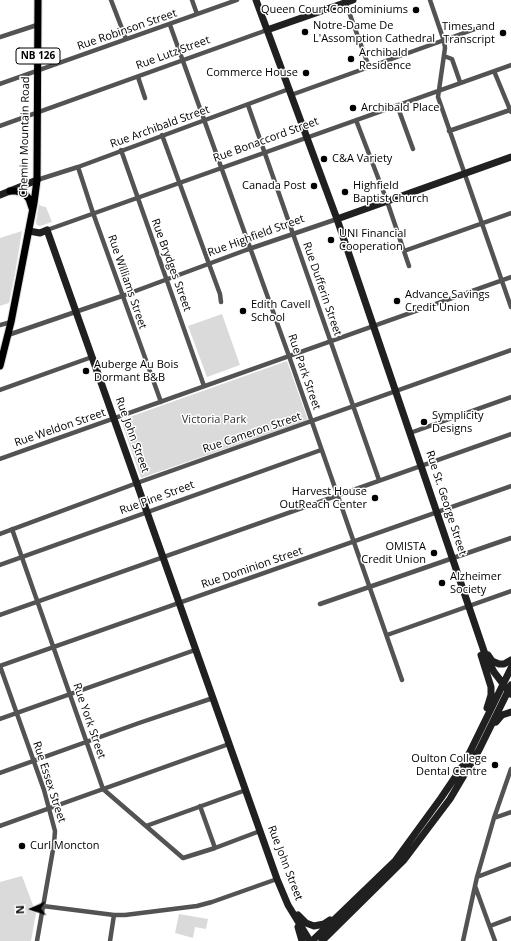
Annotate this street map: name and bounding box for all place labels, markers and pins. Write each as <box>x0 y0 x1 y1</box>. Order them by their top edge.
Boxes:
place label: Queen Court Condominiums <box>261 3 408 17</box>
marker: Queen Court Condominiums <box>411 5 421 15</box>
place label: Notre-Dame De L'Assomption Cathedral <box>313 19 435 45</box>
place label: Times and Transcript <box>442 20 495 46</box>
marker: Notre-Dame De L'Assomption Cathedral <box>300 27 310 37</box>
marker: Times and Transcript <box>498 28 508 38</box>
place label: Archibald Residence <box>359 46 411 72</box>
marker: Archibald Residence <box>346 54 356 64</box>
place label: Commerce House <box>206 66 298 80</box>
marker: Commerce House <box>301 68 311 78</box>
place label: Archibald Place <box>361 101 439 115</box>
marker: Archibald Place <box>348 103 358 113</box>
place label: C&A Variety <box>332 152 392 166</box>
marker: C&A Variety <box>319 154 329 164</box>
place label: Canada Post <box>242 179 306 193</box>
place label: Highfield Baptist Church <box>353 179 429 205</box>
marker: Canada Post <box>309 181 319 191</box>
marker: Highfield Baptist Church <box>340 187 350 197</box>
place label: UNI Financial Cooperation <box>339 227 406 253</box>
marker: UNI Financial Cooperation <box>326 235 336 245</box>
place label: Advance Savings Credit Union <box>405 288 490 314</box>
marker: Advance Savings Credit Union <box>392 296 402 306</box>
place label: Edith Cavell School <box>251 298 310 324</box>
marker: Edith Cavell School <box>238 306 248 316</box>
place label: Auberge Au Bois Dormant B&B <box>94 358 178 384</box>
marker: Auberge Au Bois Dormant B&B <box>81 366 91 376</box>
place label: Symplicity Designs <box>432 409 483 435</box>
marker: Symplicity Designs <box>419 417 429 427</box>
place label: Harvest House OutReach Center <box>279 485 367 511</box>
marker: Harvest House OutReach Center <box>370 493 380 503</box>
place label: OMISTA Credit Union <box>361 540 426 566</box>
marker: OMISTA Credit Union <box>429 548 439 558</box>
place label: Alzheimer Society <box>450 570 501 596</box>
marker: Alzheimer Society <box>437 578 447 588</box>
place label: Oulton College Dental Centre <box>411 752 487 778</box>
marker: Oulton College Dental Centre <box>490 760 500 770</box>
place label: Curl Moncton <box>30 839 100 853</box>
marker: Curl Moncton <box>17 841 27 851</box>

